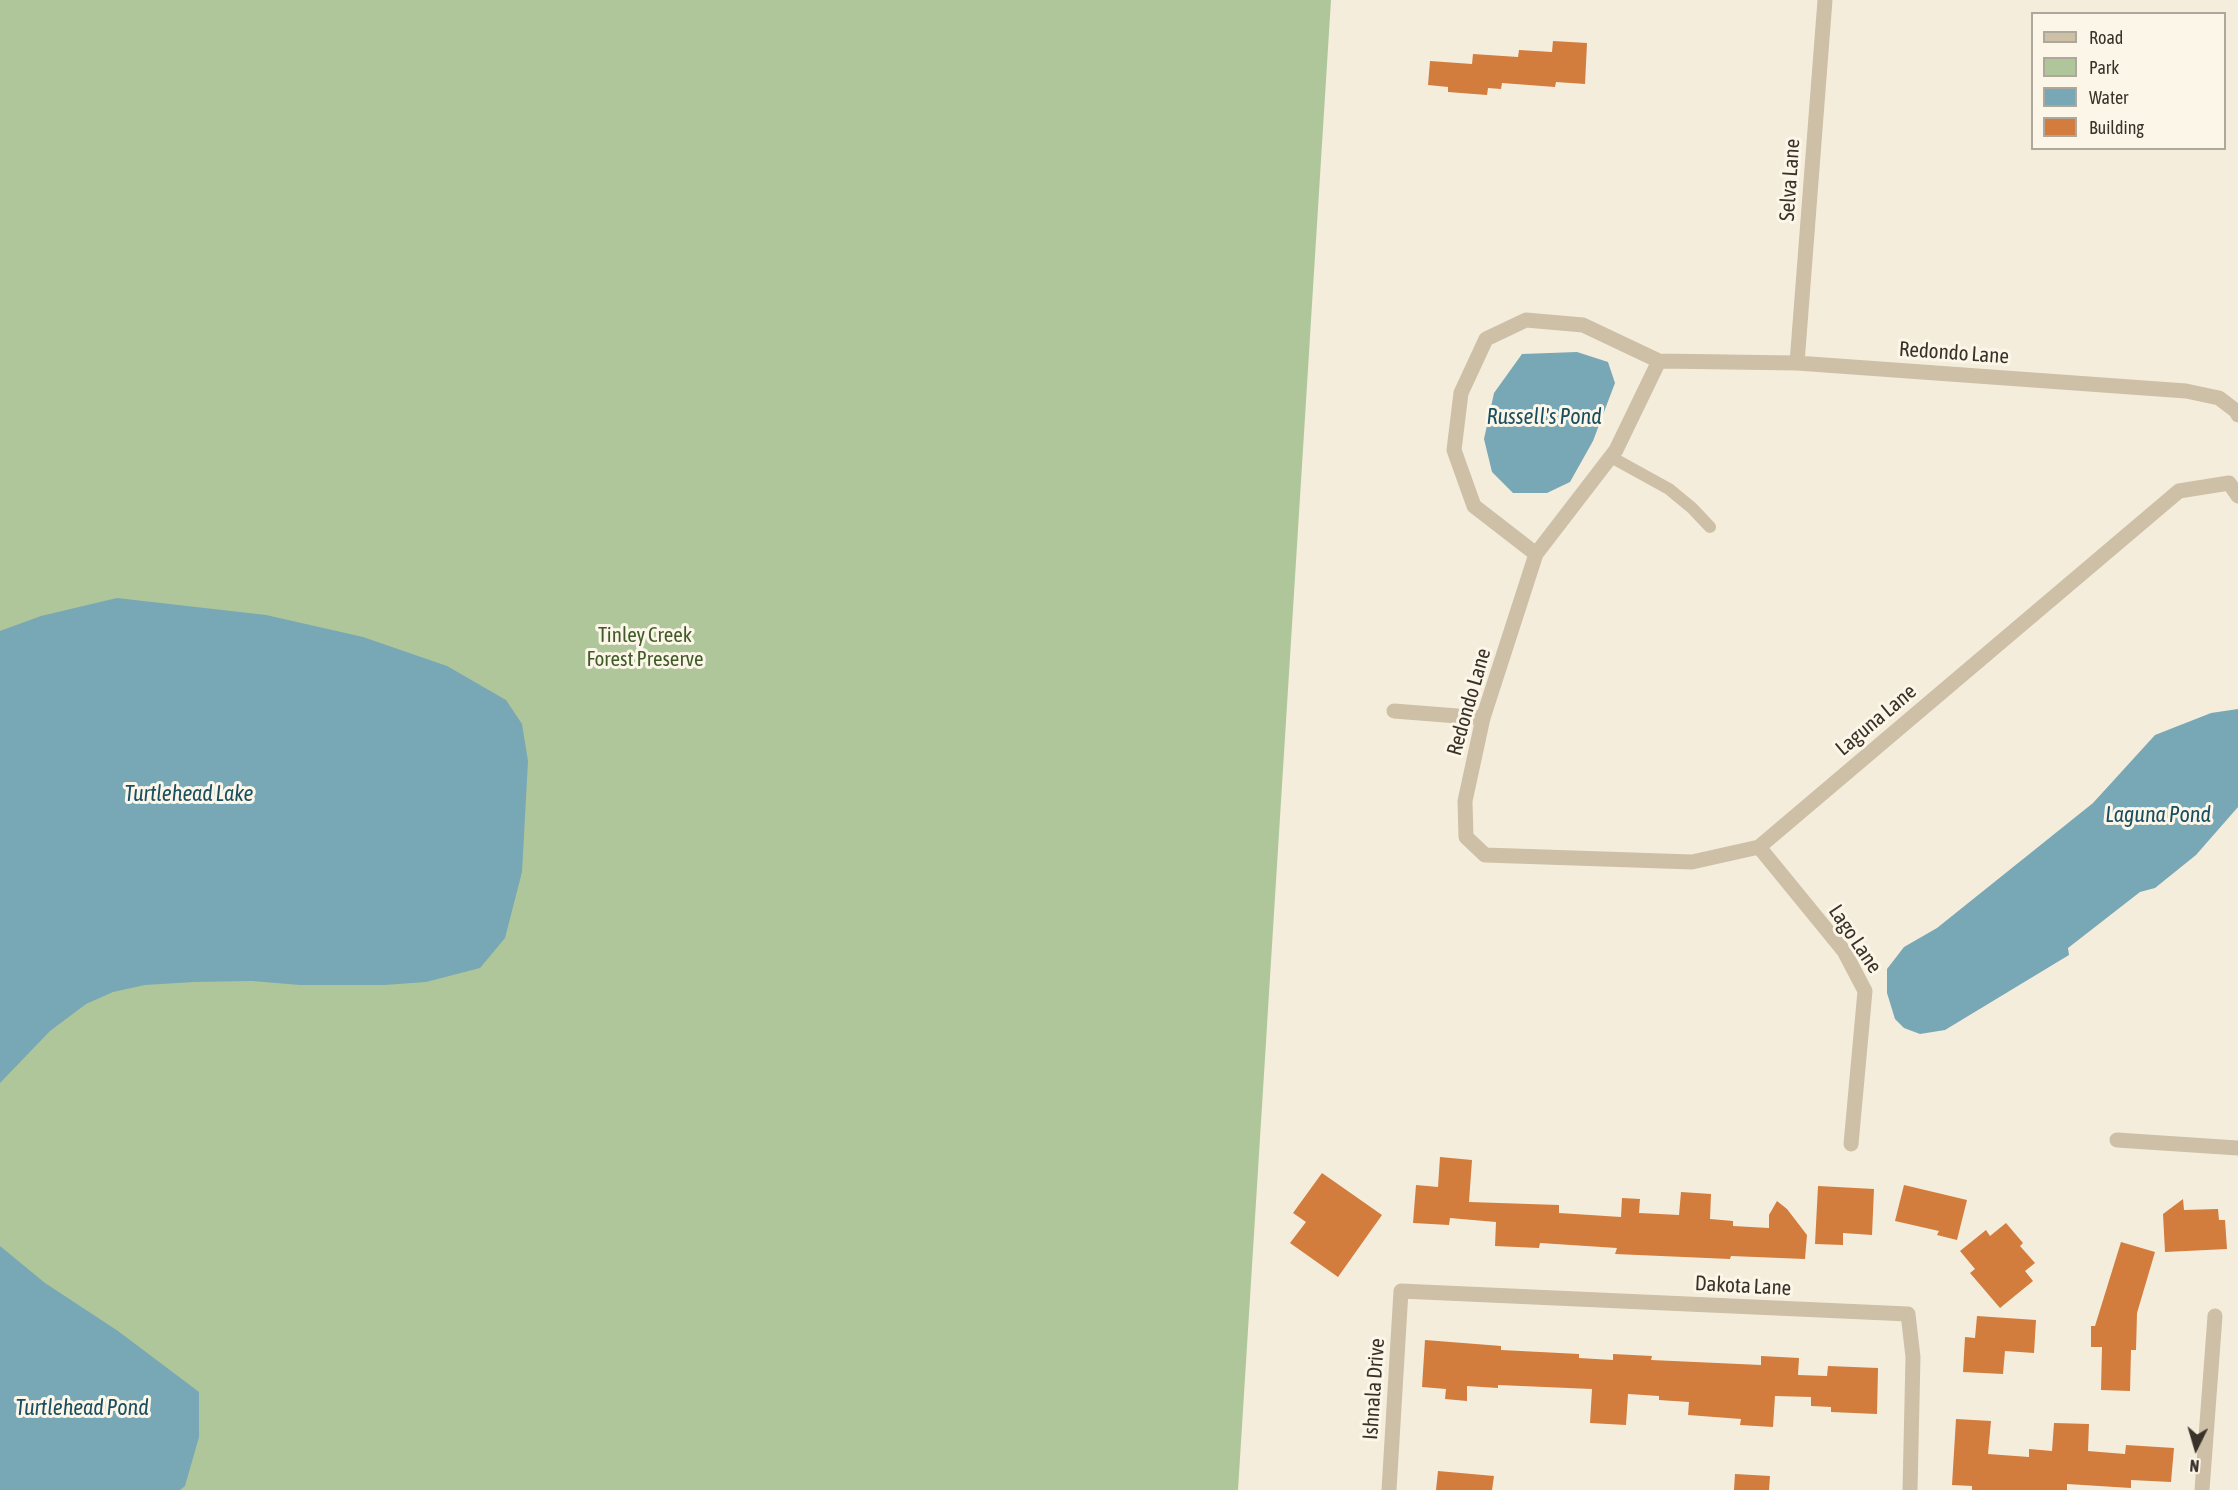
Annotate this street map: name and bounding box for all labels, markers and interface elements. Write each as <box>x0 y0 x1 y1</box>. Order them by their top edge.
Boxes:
legend <box>2031 12 2226 150</box>
text: Road <box>2089 27 2123 48</box>
text: Park <box>2089 57 2119 78</box>
text: Water <box>2089 87 2128 108</box>
text: Building <box>2089 117 2144 138</box>
street label: Selva Lane <box>1775 138 1805 222</box>
street label: Redondo Lane <box>1898 337 2010 369</box>
water label: Russell's Pond <box>1486 404 1602 430</box>
park label: Tinley Creek Forest Preserve <box>586 622 704 672</box>
street label: Redondo Lane <box>1442 646 1496 758</box>
street label: Laguna Lane <box>1831 679 1921 761</box>
water label: Turtlehead Lake <box>124 781 254 807</box>
water label: Laguna Pond <box>2105 802 2211 828</box>
street label: Lago Lane <box>1823 900 1887 978</box>
street label: Dakota Lane <box>1694 1271 1792 1301</box>
street label: Ishnala Drive <box>1358 1337 1390 1441</box>
water label: Turtlehead Pond <box>15 1395 149 1421</box>
north arrow <box>2166 1418 2226 1478</box>
text: N <box>2189 1457 2200 1475</box>

